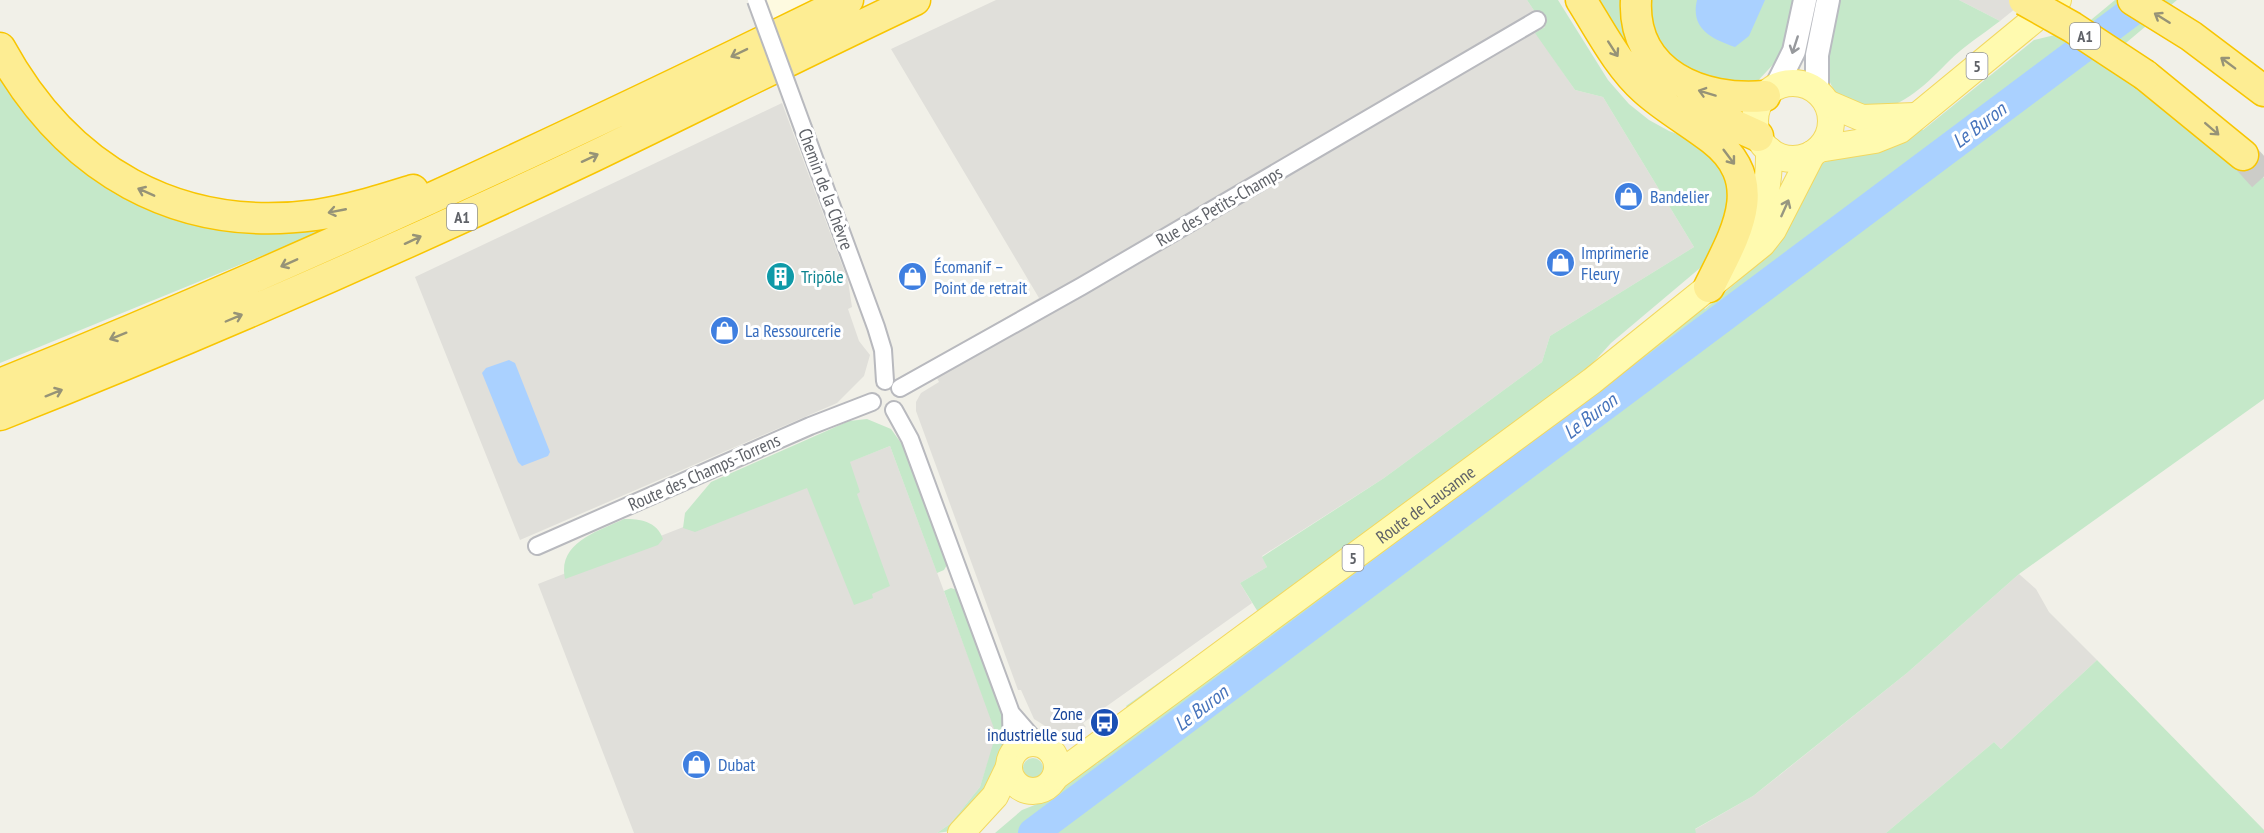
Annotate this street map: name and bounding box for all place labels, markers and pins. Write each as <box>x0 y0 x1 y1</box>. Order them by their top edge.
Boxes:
shop icon: Bandelier <box>1613 180 1645 212</box>
place label: Bandelier <box>1650 185 1709 208</box>
place label: Imprimerie Fleury <box>1581 241 1649 285</box>
shop icon: Imprimerie Fleury <box>1544 246 1576 278</box>
place label: Écomanif – Point de retrait <box>934 255 1027 299</box>
building icon: Tripōle <box>764 260 796 292</box>
shop icon: Écomanif – Point de retrait <box>897 260 929 292</box>
place label: Tripōle <box>801 265 844 288</box>
shop icon: La Ressourcerie <box>708 314 740 346</box>
place label: La Ressourcerie <box>745 319 841 342</box>
place label: Zone industrielle sud <box>987 702 1083 746</box>
bus stop icon: Zone industrielle sud <box>1088 707 1120 739</box>
shop icon: Dubat <box>681 748 713 780</box>
place label: Dubat <box>718 753 755 776</box>

